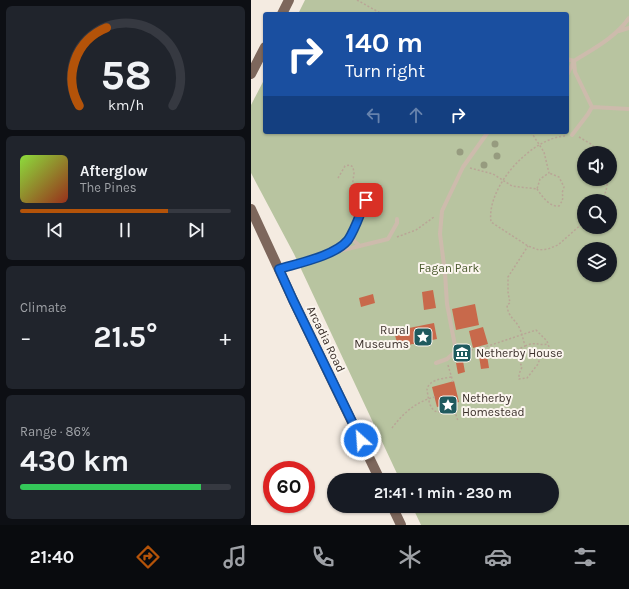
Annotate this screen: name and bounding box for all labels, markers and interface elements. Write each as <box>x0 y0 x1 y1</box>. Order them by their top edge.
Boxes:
text: 140 m <box>345 26 423 59</box>
icon: right <box>279 28 331 80</box>
text: 58 <box>100 51 151 99</box>
text: Turn right <box>345 60 425 82</box>
text: km/h <box>107 96 144 113</box>
icon: left <box>363 104 385 126</box>
icon: ahead <box>405 104 427 126</box>
icon: right <box>447 104 469 126</box>
map controls <box>577 146 617 282</box>
button: sound <box>577 146 617 186</box>
text: Afterglow <box>80 162 148 180</box>
text: The Pines <box>80 180 137 195</box>
pin <box>349 183 383 217</box>
icon: arrive <box>355 189 377 211</box>
button: search <box>577 194 617 234</box>
icon: previous <box>44 219 66 241</box>
icon: pause <box>114 219 136 241</box>
icon: next <box>185 219 207 241</box>
button: layers <box>577 242 617 282</box>
park label: Fagan Park <box>419 261 479 275</box>
text: Climate <box>20 300 66 315</box>
street label: Arcadia Road <box>304 304 348 374</box>
text: 21.5° <box>93 319 158 355</box>
place label: Rural Museums <box>354 323 409 351</box>
text: − <box>20 325 32 351</box>
text: + <box>219 325 231 351</box>
place icon: Rural Museums <box>412 326 434 348</box>
museum icon: Netherby House <box>451 342 473 364</box>
place label: Netherby House <box>476 346 563 360</box>
place label: Netherby Homestead <box>462 391 525 419</box>
place icon: Netherby Homestead <box>437 394 459 416</box>
position arrow <box>340 419 382 461</box>
text: Range · 86% <box>20 424 90 439</box>
text: 430 km <box>20 443 129 479</box>
speed limit sign: 60 <box>263 461 315 513</box>
text: 21:41 · 1 min · 230 m <box>374 484 512 502</box>
icon: directions <box>134 543 162 571</box>
icon: music <box>221 543 249 571</box>
icon: phone <box>309 543 337 571</box>
icon: climate <box>396 543 424 571</box>
icon: car <box>484 543 512 571</box>
icon: filters <box>571 543 599 571</box>
text: 21:40 <box>30 546 74 568</box>

